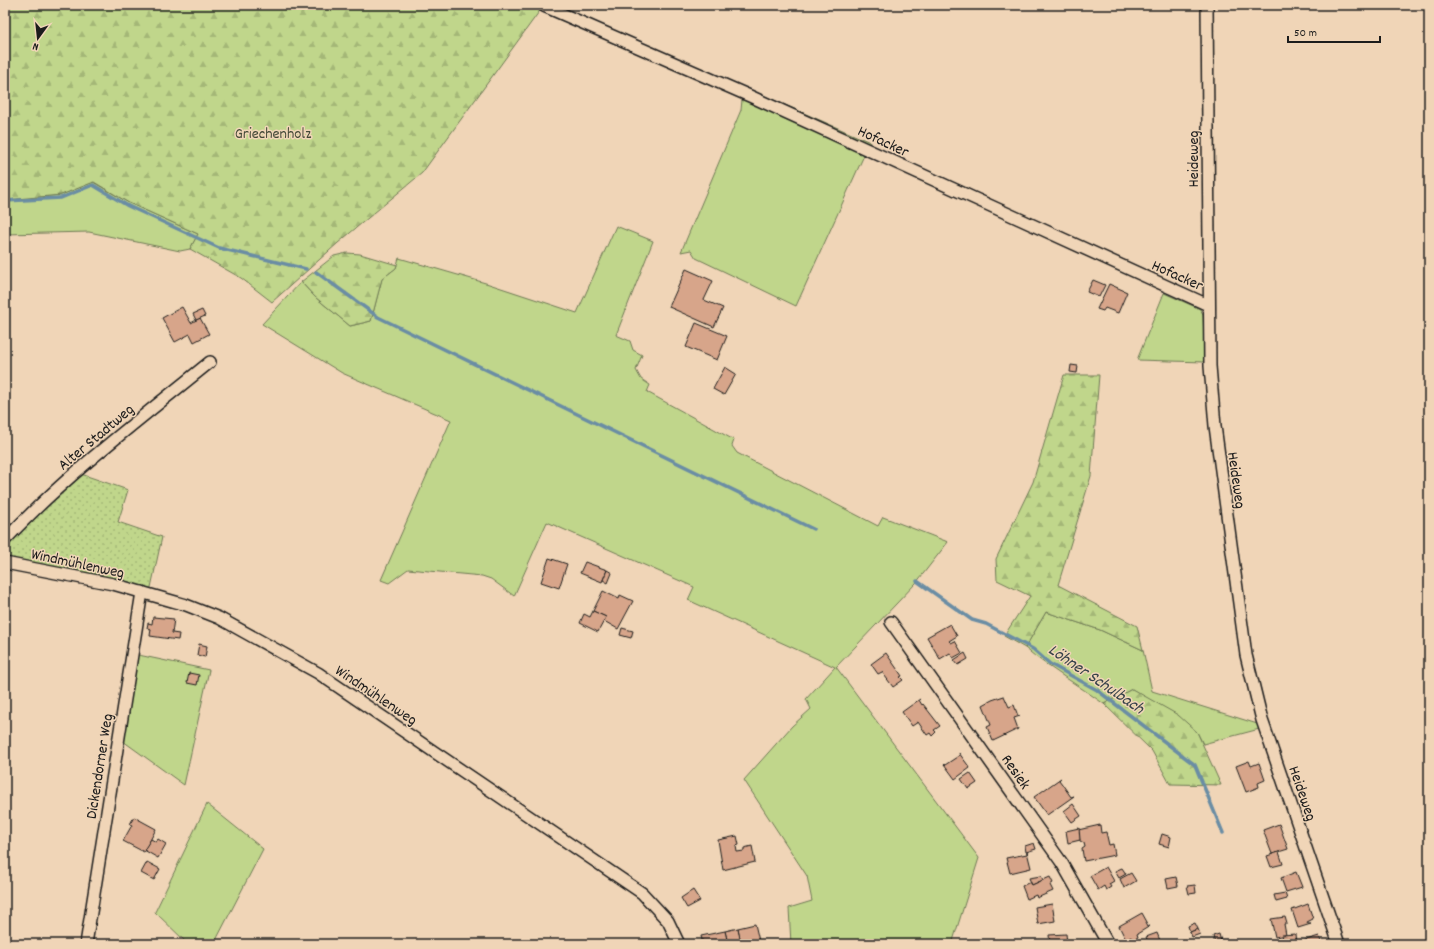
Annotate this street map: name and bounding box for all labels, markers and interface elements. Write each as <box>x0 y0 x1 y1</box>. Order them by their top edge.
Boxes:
north arrow <box>18 18 58 58</box>
scale bar <box>1288 18 1380 44</box>
text: 50 m <box>1294 25 1317 42</box>
text: N <box>31 37 41 54</box>
street label: Hofacker <box>853 120 913 164</box>
park label: Griechenholz <box>235 123 311 146</box>
street label: Heideweg <box>1183 130 1206 188</box>
street label: Hofacker <box>1147 255 1207 298</box>
street label: Alter Stadtweg <box>53 399 140 477</box>
street label: Heideweg <box>1220 450 1251 510</box>
street label: Windmühlenweg <box>29 543 126 586</box>
water label: Löhner Schulbach <box>1042 639 1149 722</box>
street label: Windmühlenweg <box>330 660 421 732</box>
street label: Dickendorner Weg <box>81 712 120 821</box>
street label: Resiek <box>995 750 1035 795</box>
street label: Heideweg <box>1281 763 1322 825</box>

